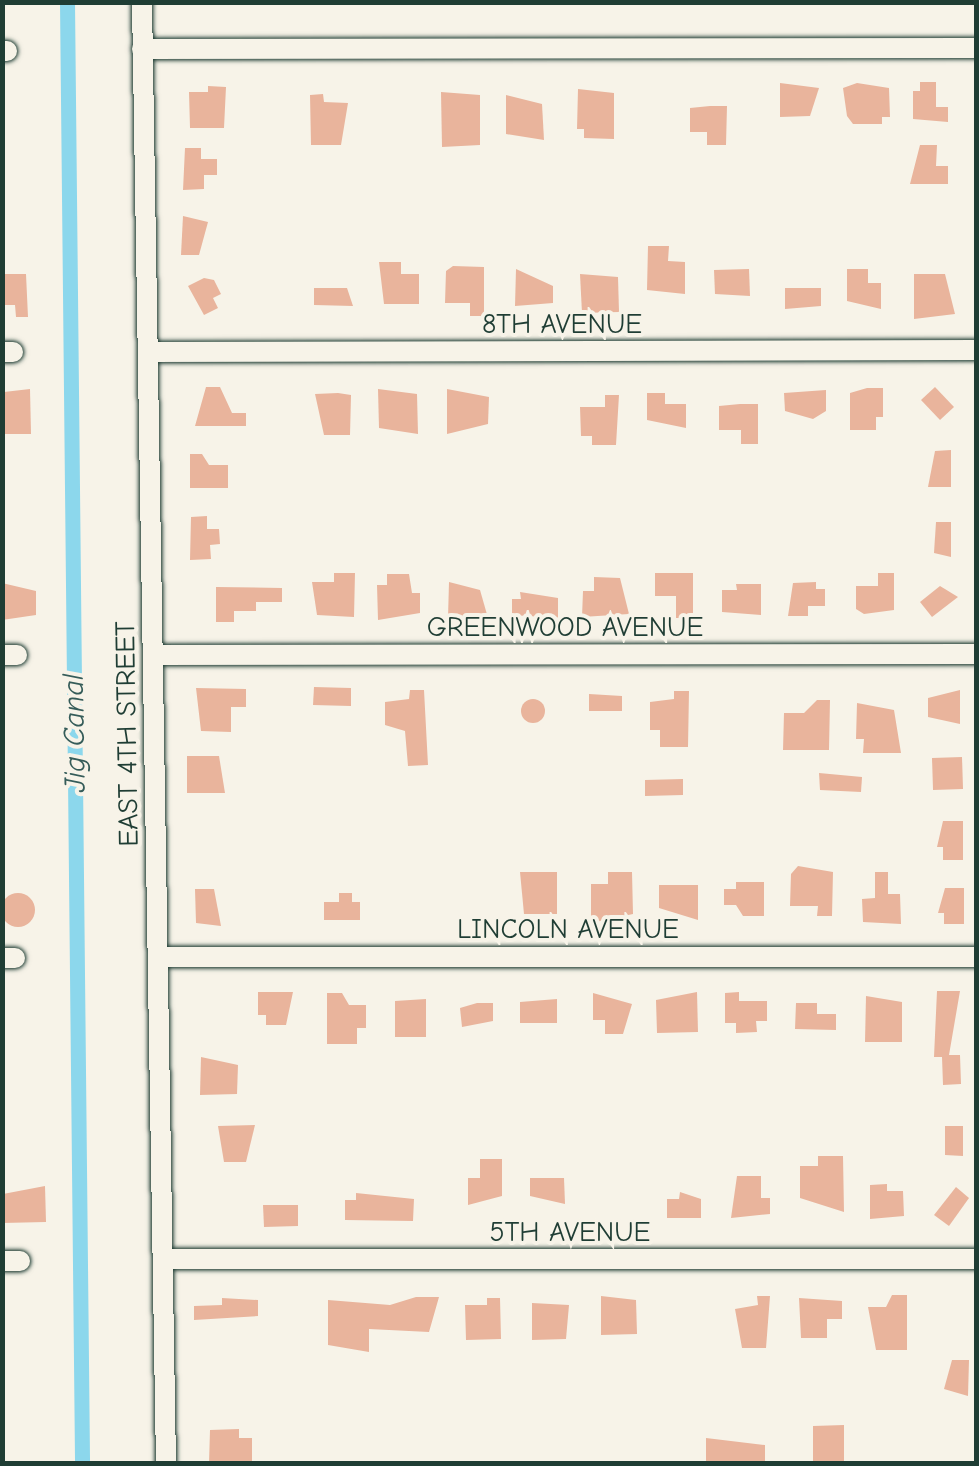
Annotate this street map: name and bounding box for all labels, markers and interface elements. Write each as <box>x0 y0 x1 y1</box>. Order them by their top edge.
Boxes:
street label: 8TH AVENUE <box>482 307 642 341</box>
street label: GREENWOOD AVENUE <box>427 610 703 644</box>
street label: EAST 4TH STREET <box>108 621 146 847</box>
water label: Jig Canal <box>56 673 94 793</box>
street label: LINCOLN AVENUE <box>457 912 679 946</box>
street label: 5TH AVENUE <box>490 1215 650 1249</box>

